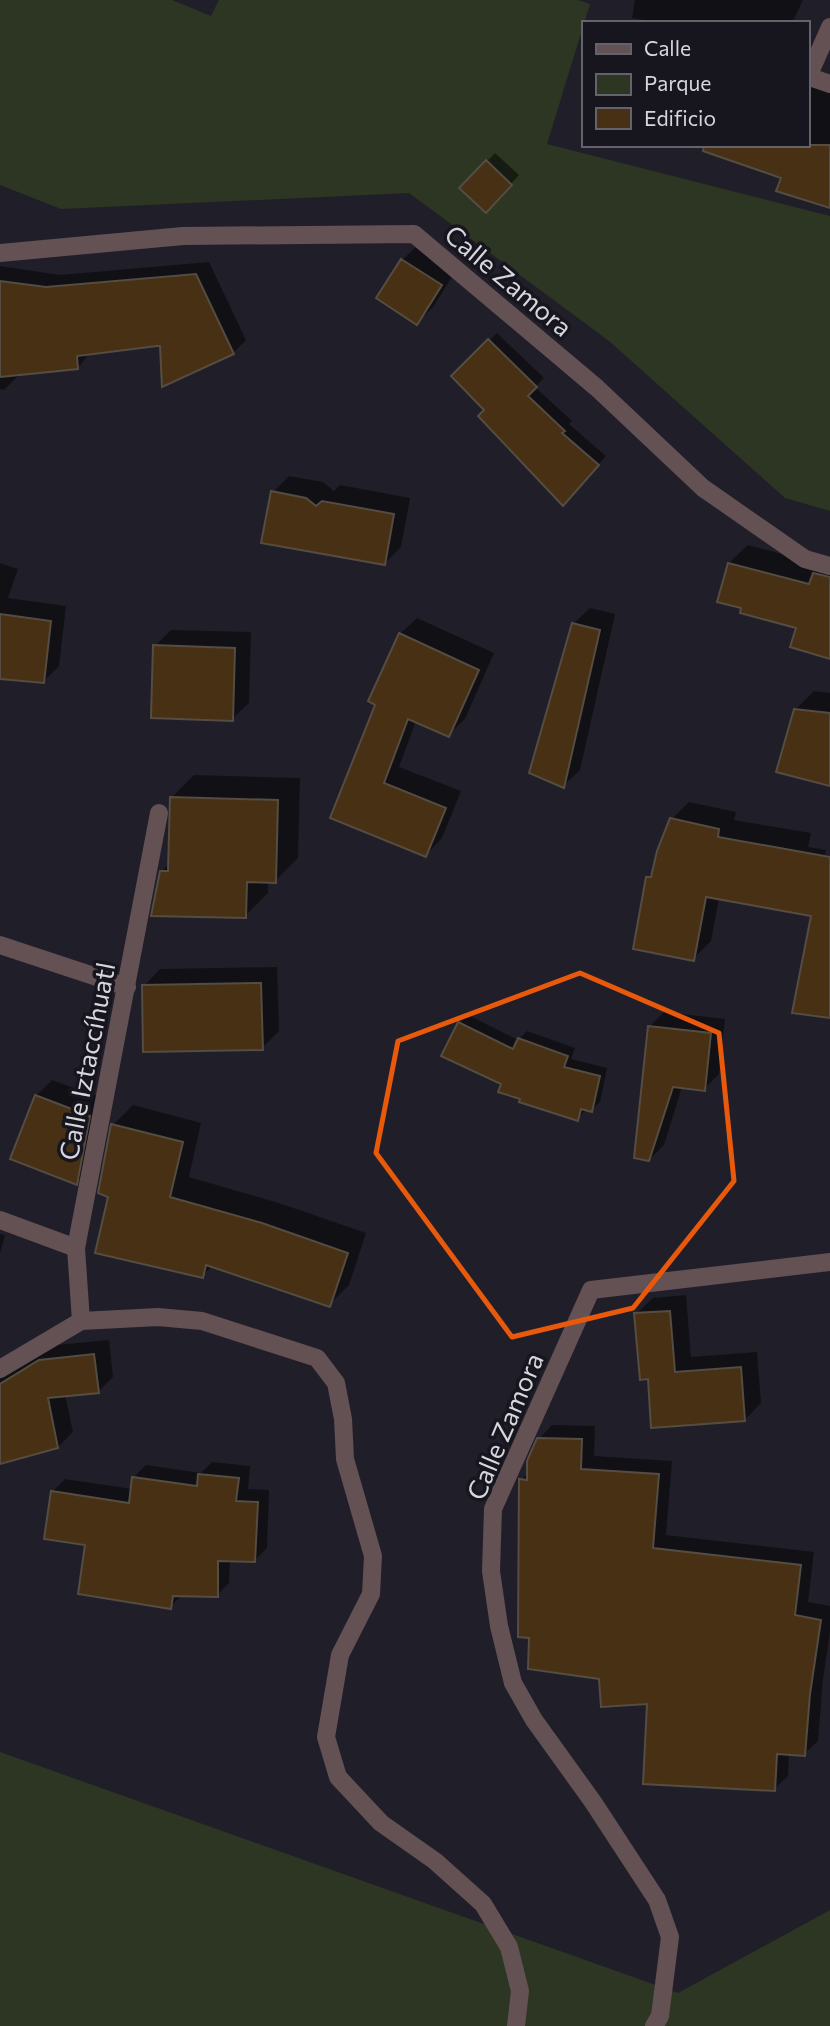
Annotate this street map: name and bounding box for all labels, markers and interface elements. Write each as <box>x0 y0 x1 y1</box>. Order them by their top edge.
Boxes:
legend <box>582 21 809 147</box>
text: Calle <box>644 35 691 60</box>
text: Parque <box>644 70 711 95</box>
text: Edificio <box>644 105 716 130</box>
street label: Calle Zamora <box>439 218 579 342</box>
street label: Calle Iztaccíhuatl <box>52 960 120 1162</box>
street label: Calle Zamora <box>459 1348 549 1504</box>

